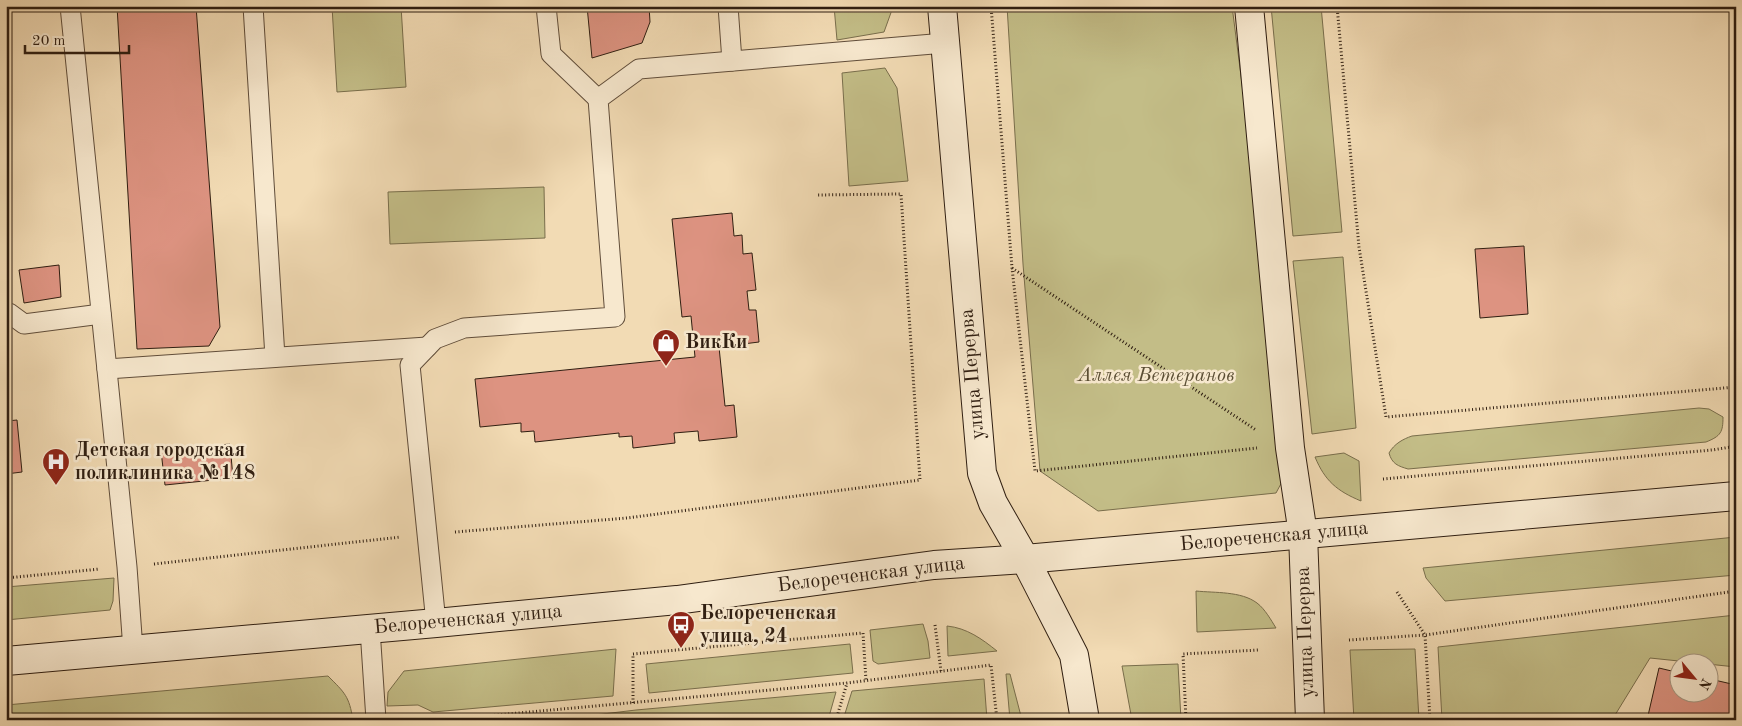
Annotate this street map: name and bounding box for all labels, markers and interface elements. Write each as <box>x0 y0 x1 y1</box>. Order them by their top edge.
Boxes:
scale bar <box>25 22 129 54</box>
text: 20 m <box>32 34 66 49</box>
street label: улица Перерва <box>957 308 989 440</box>
shop icon: ВикКи <box>651 328 681 367</box>
place label: ВикКи <box>685 333 747 353</box>
park label: Аллея Ветеранов <box>1077 366 1234 386</box>
place label: Детская городская поликлиника №148 <box>75 441 255 484</box>
hospital icon: Детская городская поликлиника №148 <box>41 447 71 486</box>
street label: Белореченская улица <box>1179 519 1369 555</box>
street label: Белореченская улица <box>776 554 966 596</box>
street label: улица Перерва <box>1294 566 1318 698</box>
street label: Белореченская улица <box>373 602 563 638</box>
place label: Белореченская улица, 24 <box>700 604 836 647</box>
bus stop icon: Белореченская улица, 24 <box>666 610 696 649</box>
north arrow <box>1670 654 1720 704</box>
text: N <box>1696 676 1713 692</box>

